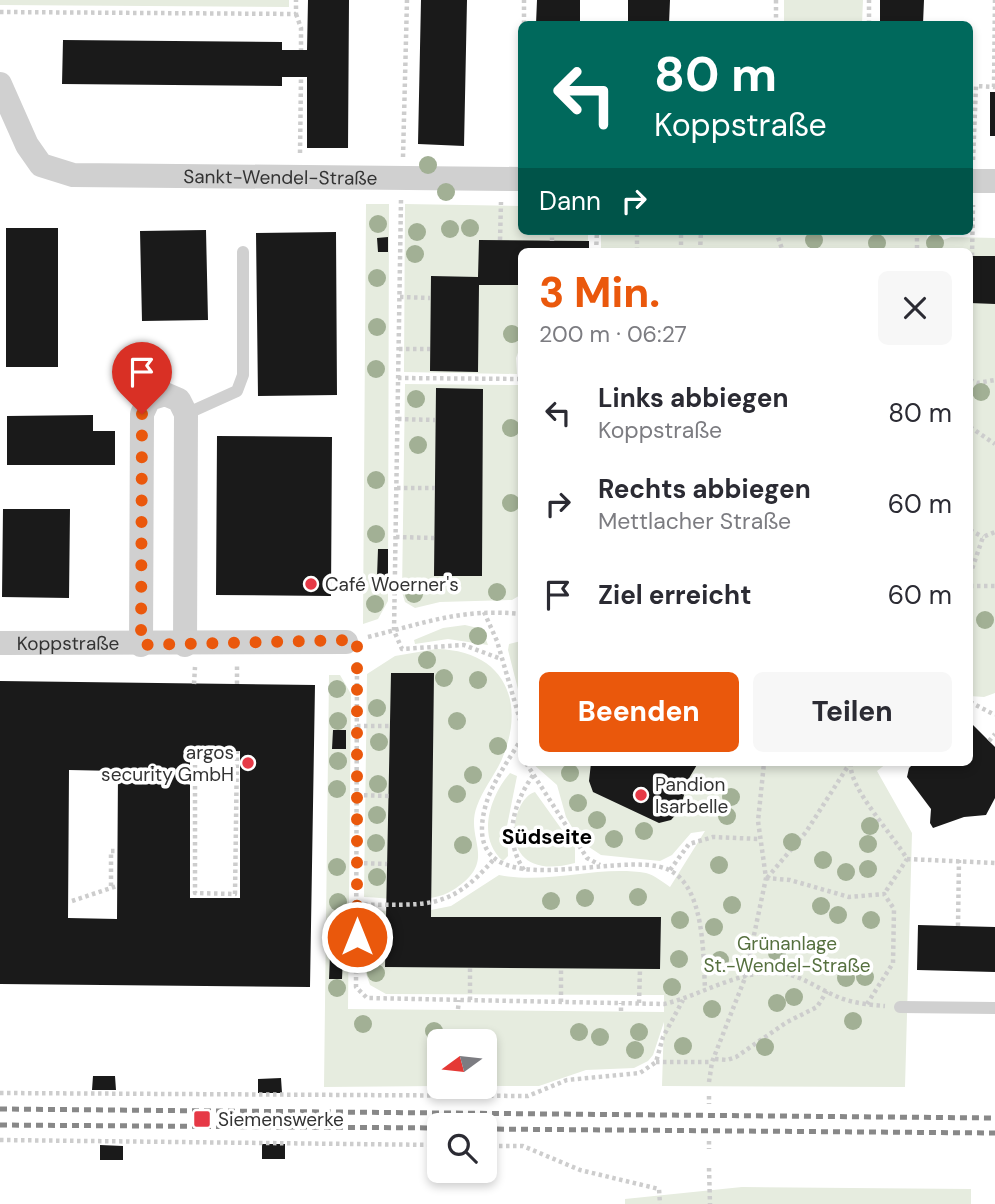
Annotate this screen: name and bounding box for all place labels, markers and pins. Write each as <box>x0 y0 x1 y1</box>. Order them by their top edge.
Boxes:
pin <box>112 342 172 414</box>
place label: Café Woerner's <box>325 572 459 597</box>
marker: Café Woerner's <box>303 576 319 592</box>
place label: argos security GmbH <box>101 740 234 787</box>
marker: argos security GmbH <box>240 755 256 771</box>
place label: Pandion Isarbelle <box>655 772 728 819</box>
marker: Pandion Isarbelle <box>633 787 649 803</box>
place label: Siemenswerke <box>218 1107 344 1132</box>
marker: Siemenswerke <box>192 1109 212 1129</box>

